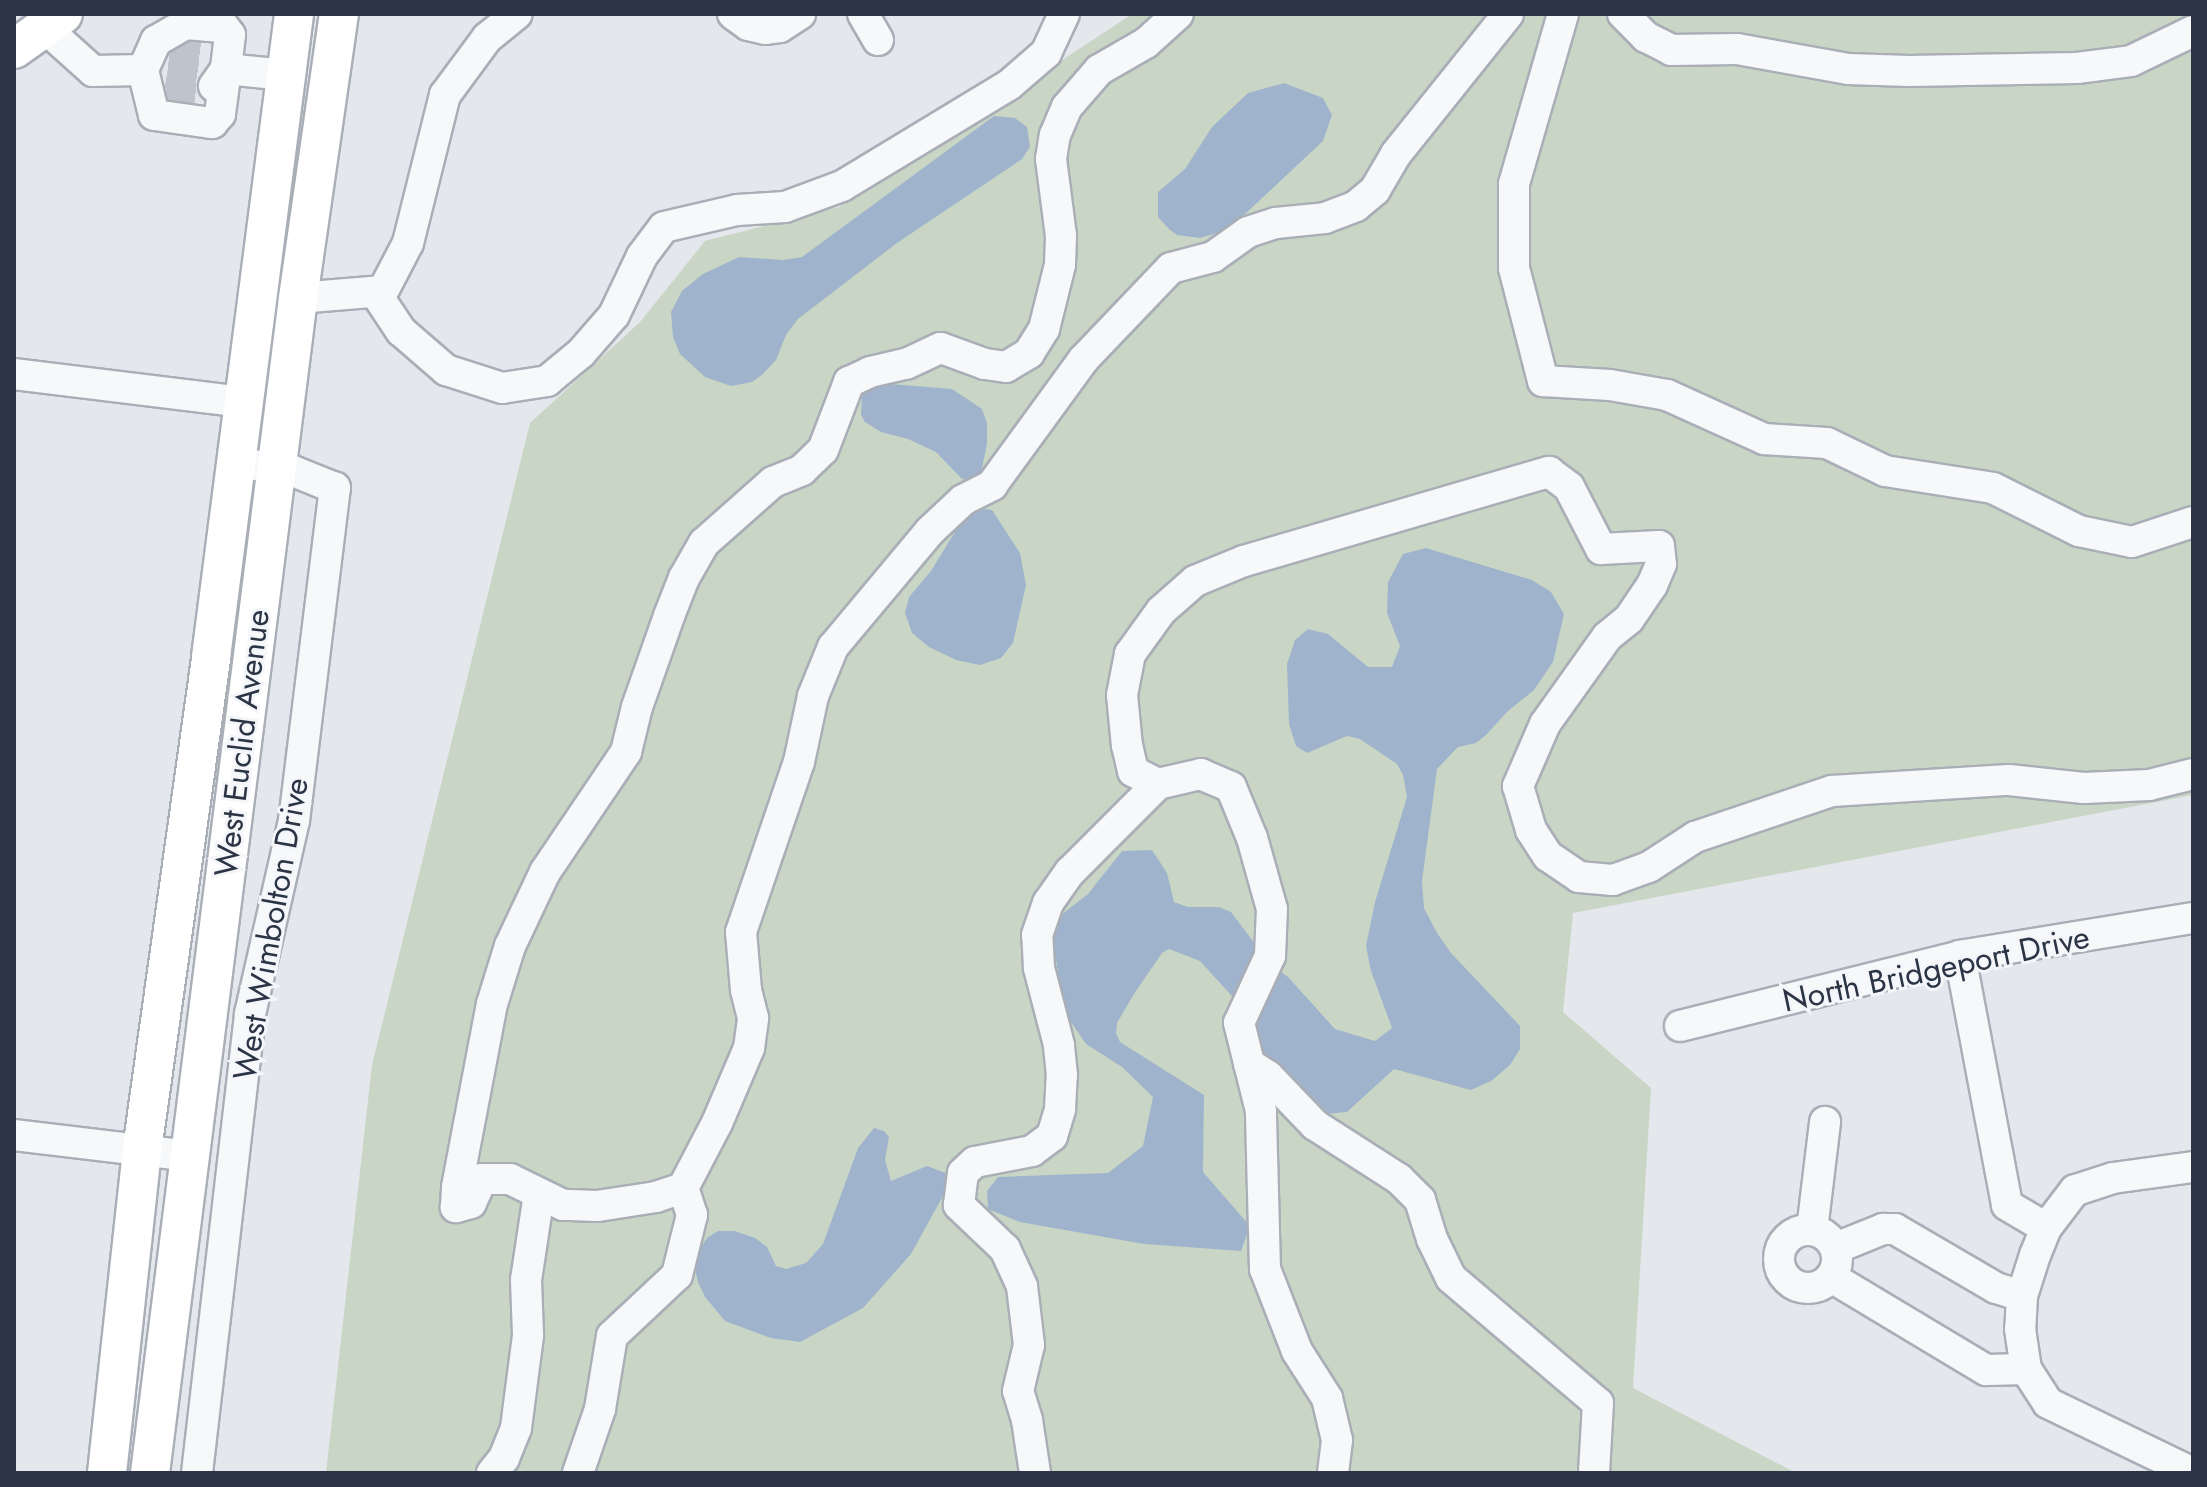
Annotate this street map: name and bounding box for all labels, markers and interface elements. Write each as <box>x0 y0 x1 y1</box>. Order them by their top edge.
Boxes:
street label: West Euclid Avenue <box>207 607 277 879</box>
street label: West Wimbolton Drive <box>225 775 317 1083</box>
street label: North Bridgeport Drive <box>1779 918 2093 1020</box>

